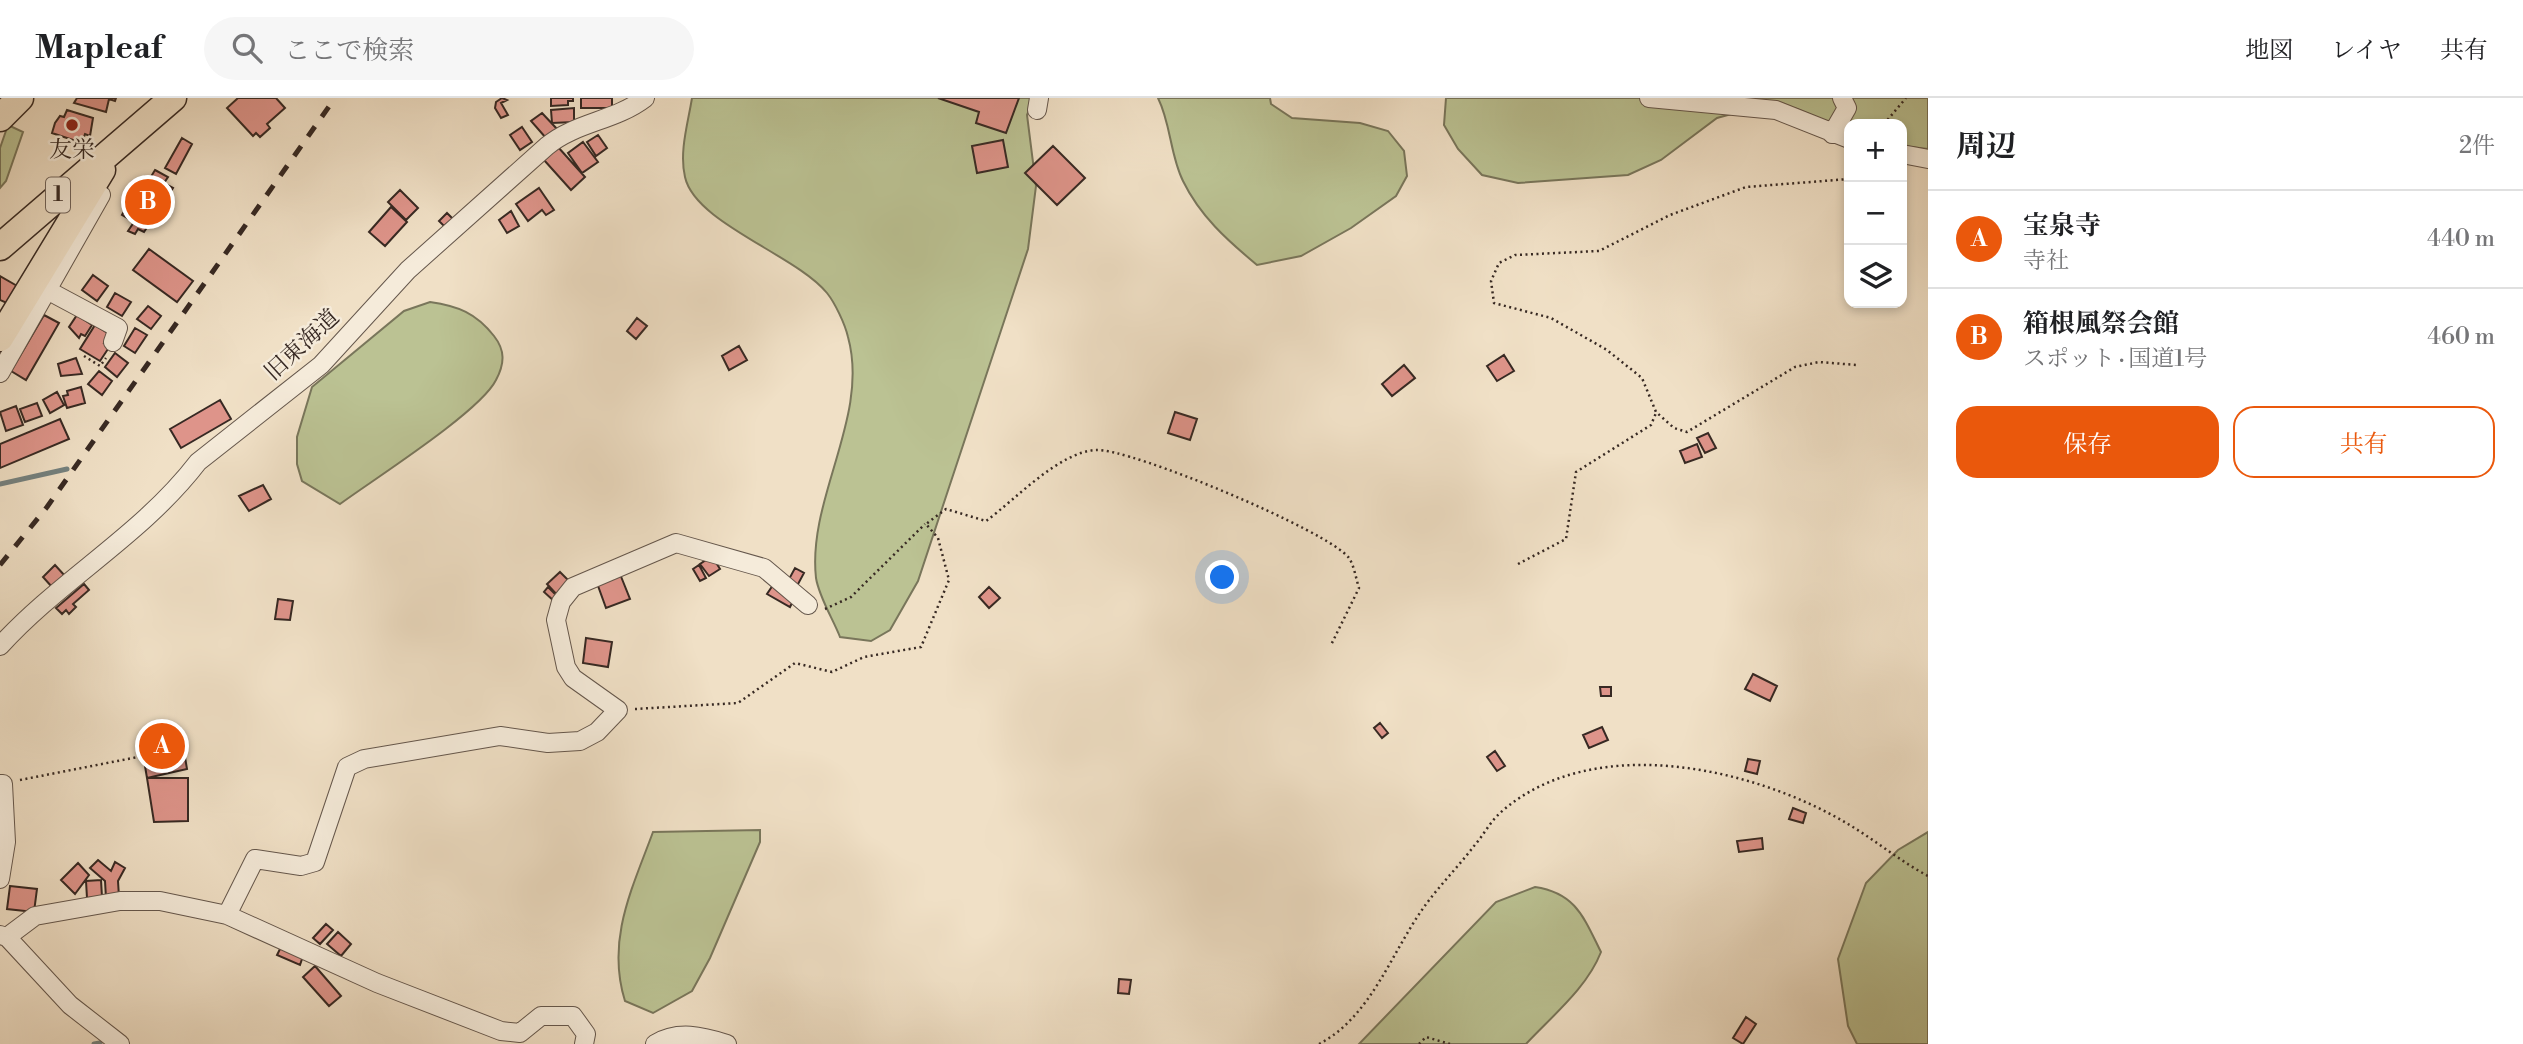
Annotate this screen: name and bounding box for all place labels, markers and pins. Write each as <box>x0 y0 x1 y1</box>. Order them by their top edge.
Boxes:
marker: 友栄 <box>64 117 80 133</box>
place label: 友栄 <box>49 136 95 164</box>
pin: B <box>125 176 171 228</box>
pin: A <box>139 720 185 772</box>

